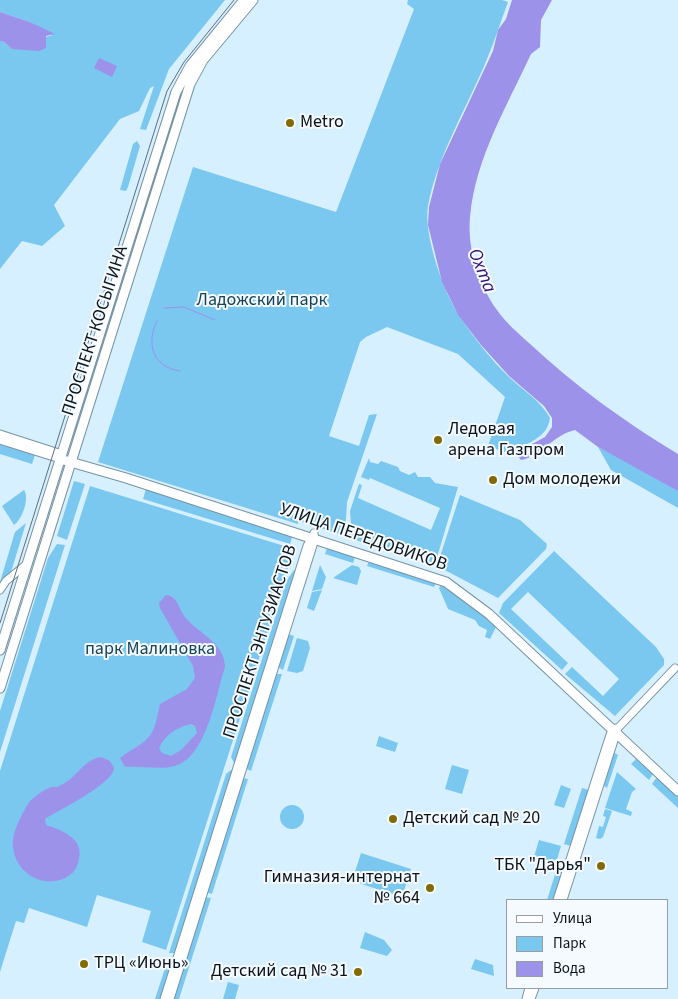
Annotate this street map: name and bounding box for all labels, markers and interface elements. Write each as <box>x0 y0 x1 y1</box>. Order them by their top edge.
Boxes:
place label: Metro <box>300 112 344 134</box>
marker: Metro <box>284 117 296 129</box>
street label: ПРОСПЕКТ КОСЫГИНА <box>58 243 134 419</box>
water label: Охта <box>462 246 500 296</box>
park label: Ладожский парк <box>197 290 327 312</box>
place label: Ледовая арена Газпром <box>448 419 564 462</box>
marker: Ледовая арена Газпром <box>432 434 444 446</box>
place label: Дом молодежи <box>503 469 621 491</box>
marker: Дом молодежи <box>487 474 499 486</box>
street label: УЛИЦА ПЕРЕДОВИКОВ <box>277 499 449 577</box>
street label: ПРОСПЕКТ ЭНТУЗИАСТОВ <box>219 542 303 742</box>
park label: парк Малиновка <box>85 639 215 661</box>
place label: Детский сад № 20 <box>403 808 540 830</box>
marker: Детский сад № 20 <box>387 813 399 825</box>
place label: ТБК "Дарья" <box>494 855 591 877</box>
marker: ТБК "Дарья" <box>595 860 607 872</box>
place label: Гимназия-интернат № 664 <box>264 867 420 910</box>
marker: Гимназия-интернат № 664 <box>424 882 436 894</box>
legend <box>506 899 668 989</box>
text: Улица <box>553 908 592 929</box>
text: Парк <box>553 933 586 954</box>
place label: ТРЦ «Июнь» <box>94 953 189 975</box>
marker: ТРЦ «Июнь» <box>78 958 90 970</box>
text: Вода <box>553 958 586 979</box>
place label: Детский сад № 31 <box>211 961 348 983</box>
marker: Детский сад № 31 <box>352 966 364 978</box>

